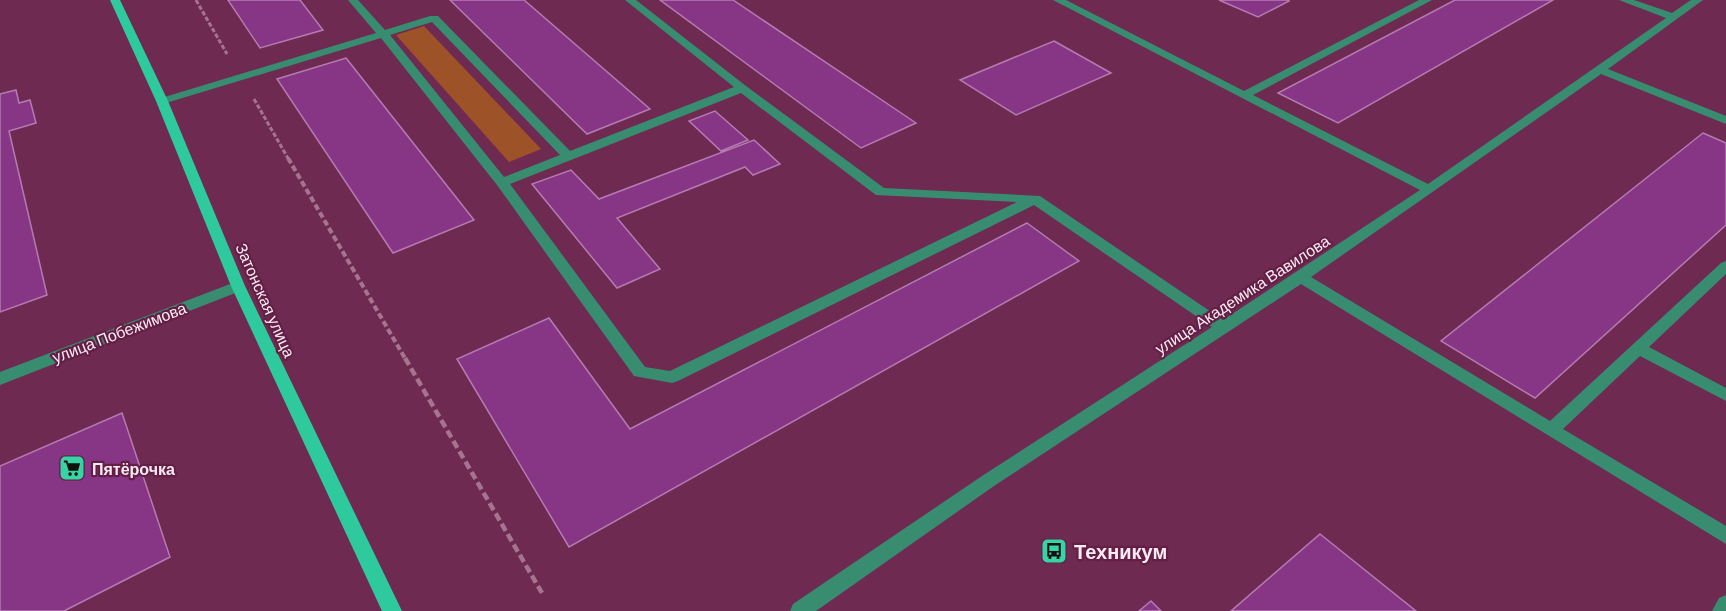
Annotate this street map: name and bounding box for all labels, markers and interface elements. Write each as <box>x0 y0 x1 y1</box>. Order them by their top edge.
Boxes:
street label: улица Академика Вавилова <box>1151 230 1333 358</box>
street label: Затонская улица <box>232 240 300 360</box>
street label: улица Побежимова <box>49 298 189 366</box>
supermarket icon: Пятёрочка <box>57 453 87 483</box>
place label: Пятёрочка <box>92 459 175 478</box>
bus stop icon: Техникум <box>1039 536 1069 566</box>
place label: Техникум <box>1074 539 1167 563</box>

